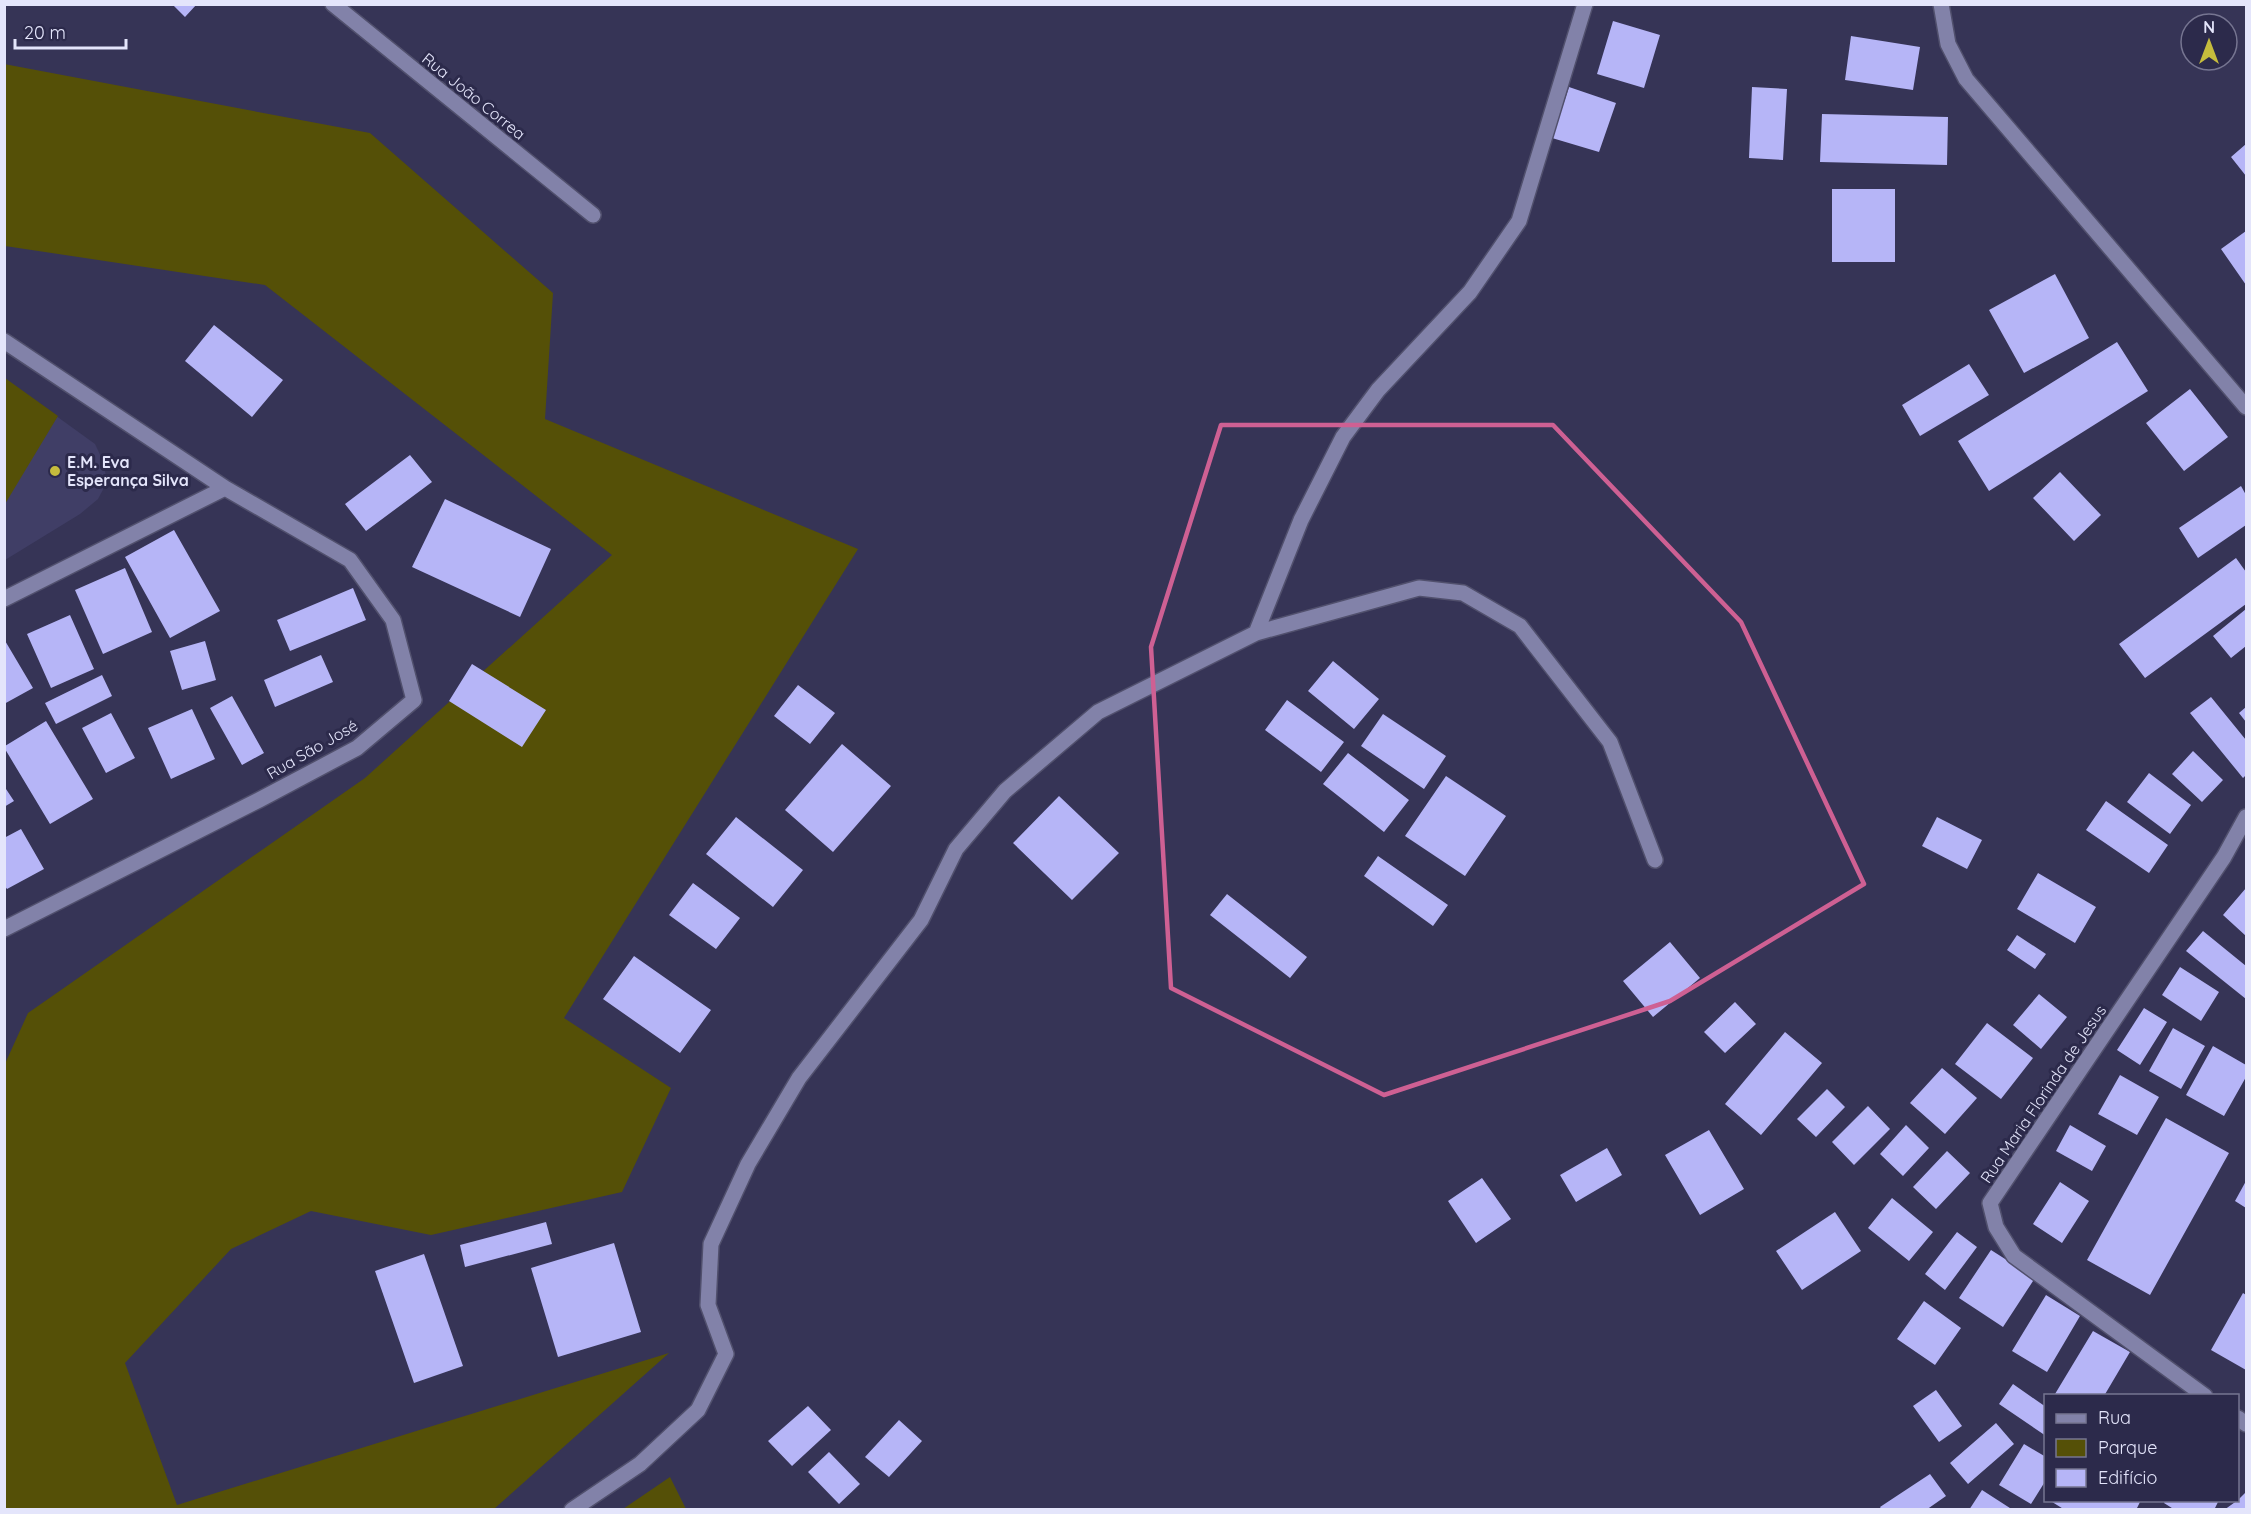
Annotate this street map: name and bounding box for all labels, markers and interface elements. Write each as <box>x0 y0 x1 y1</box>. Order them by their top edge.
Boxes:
scale bar <box>15 12 126 50</box>
north arrow <box>2179 12 2239 72</box>
text: N <box>2203 17 2215 37</box>
text: 20 m <box>24 21 66 44</box>
street label: Rua João Correa <box>418 48 530 144</box>
place label: E.M. Eva Esperança Silva <box>67 452 189 490</box>
marker: E.M. Eva Esperança Silva <box>48 464 62 478</box>
street label: Rua São José <box>263 715 361 783</box>
street label: Rua Maria Florinda de Jesus <box>1976 1001 2110 1187</box>
legend <box>2044 1394 2239 1502</box>
text: Rua <box>2098 1406 2131 1429</box>
text: Parque <box>2098 1436 2157 1459</box>
text: Edifício <box>2098 1466 2157 1489</box>

